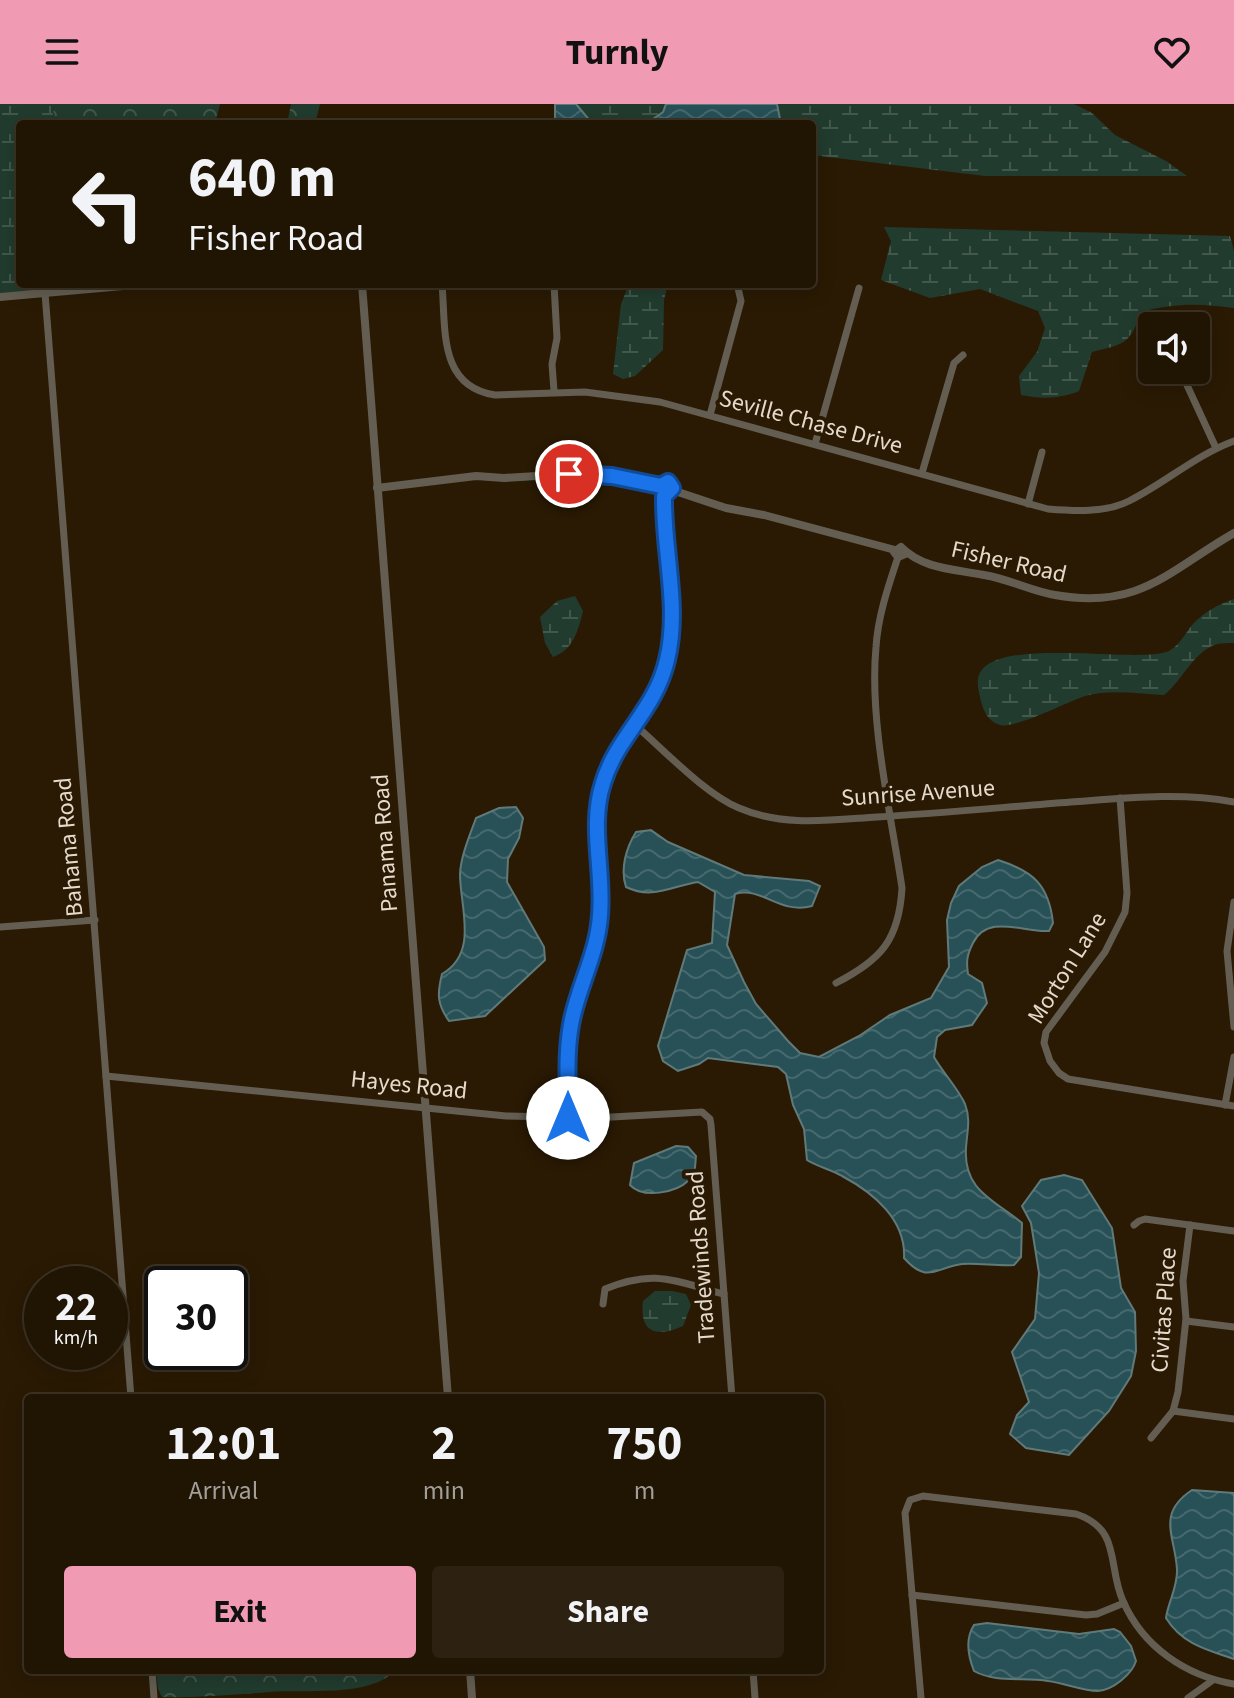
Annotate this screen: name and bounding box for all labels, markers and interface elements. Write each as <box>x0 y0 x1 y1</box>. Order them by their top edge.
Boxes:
text: Turnly <box>566 27 668 78</box>
icon: menu <box>40 30 84 74</box>
icon: heart <box>1150 30 1194 74</box>
text: 640 m <box>188 139 336 218</box>
icon: left <box>56 152 160 256</box>
text: Fisher Road <box>188 213 364 264</box>
map controls <box>1138 312 1210 384</box>
button: sound <box>1138 312 1210 384</box>
street label: Seville Chase Drive <box>715 381 907 463</box>
pin <box>535 440 603 508</box>
icon: arrive <box>547 452 591 496</box>
street label: Fisher Road <box>948 532 1070 592</box>
street label: Sunrise Avenue <box>840 770 996 816</box>
street label: Panama Road <box>363 773 407 913</box>
street label: Bahama Road <box>45 776 93 918</box>
street label: Morton Lane <box>1019 905 1115 1031</box>
street label: Hayes Road <box>349 1061 469 1109</box>
position arrow <box>526 1076 610 1160</box>
street label: Tradewinds Road <box>678 1170 724 1344</box>
street label: Civitas Place <box>1142 1246 1186 1374</box>
speed limit sign: 30 <box>144 1266 248 1370</box>
text: 22 <box>55 1279 97 1336</box>
text: km/h <box>54 1324 98 1352</box>
text: 12:01 <box>165 1410 281 1478</box>
text: 2 <box>431 1410 457 1478</box>
text: 750 <box>606 1410 682 1478</box>
text: Arrival <box>188 1472 258 1509</box>
text: min <box>423 1472 465 1509</box>
text: m <box>634 1472 655 1509</box>
button: Exit <box>64 1566 416 1658</box>
button: Share <box>432 1566 784 1658</box>

